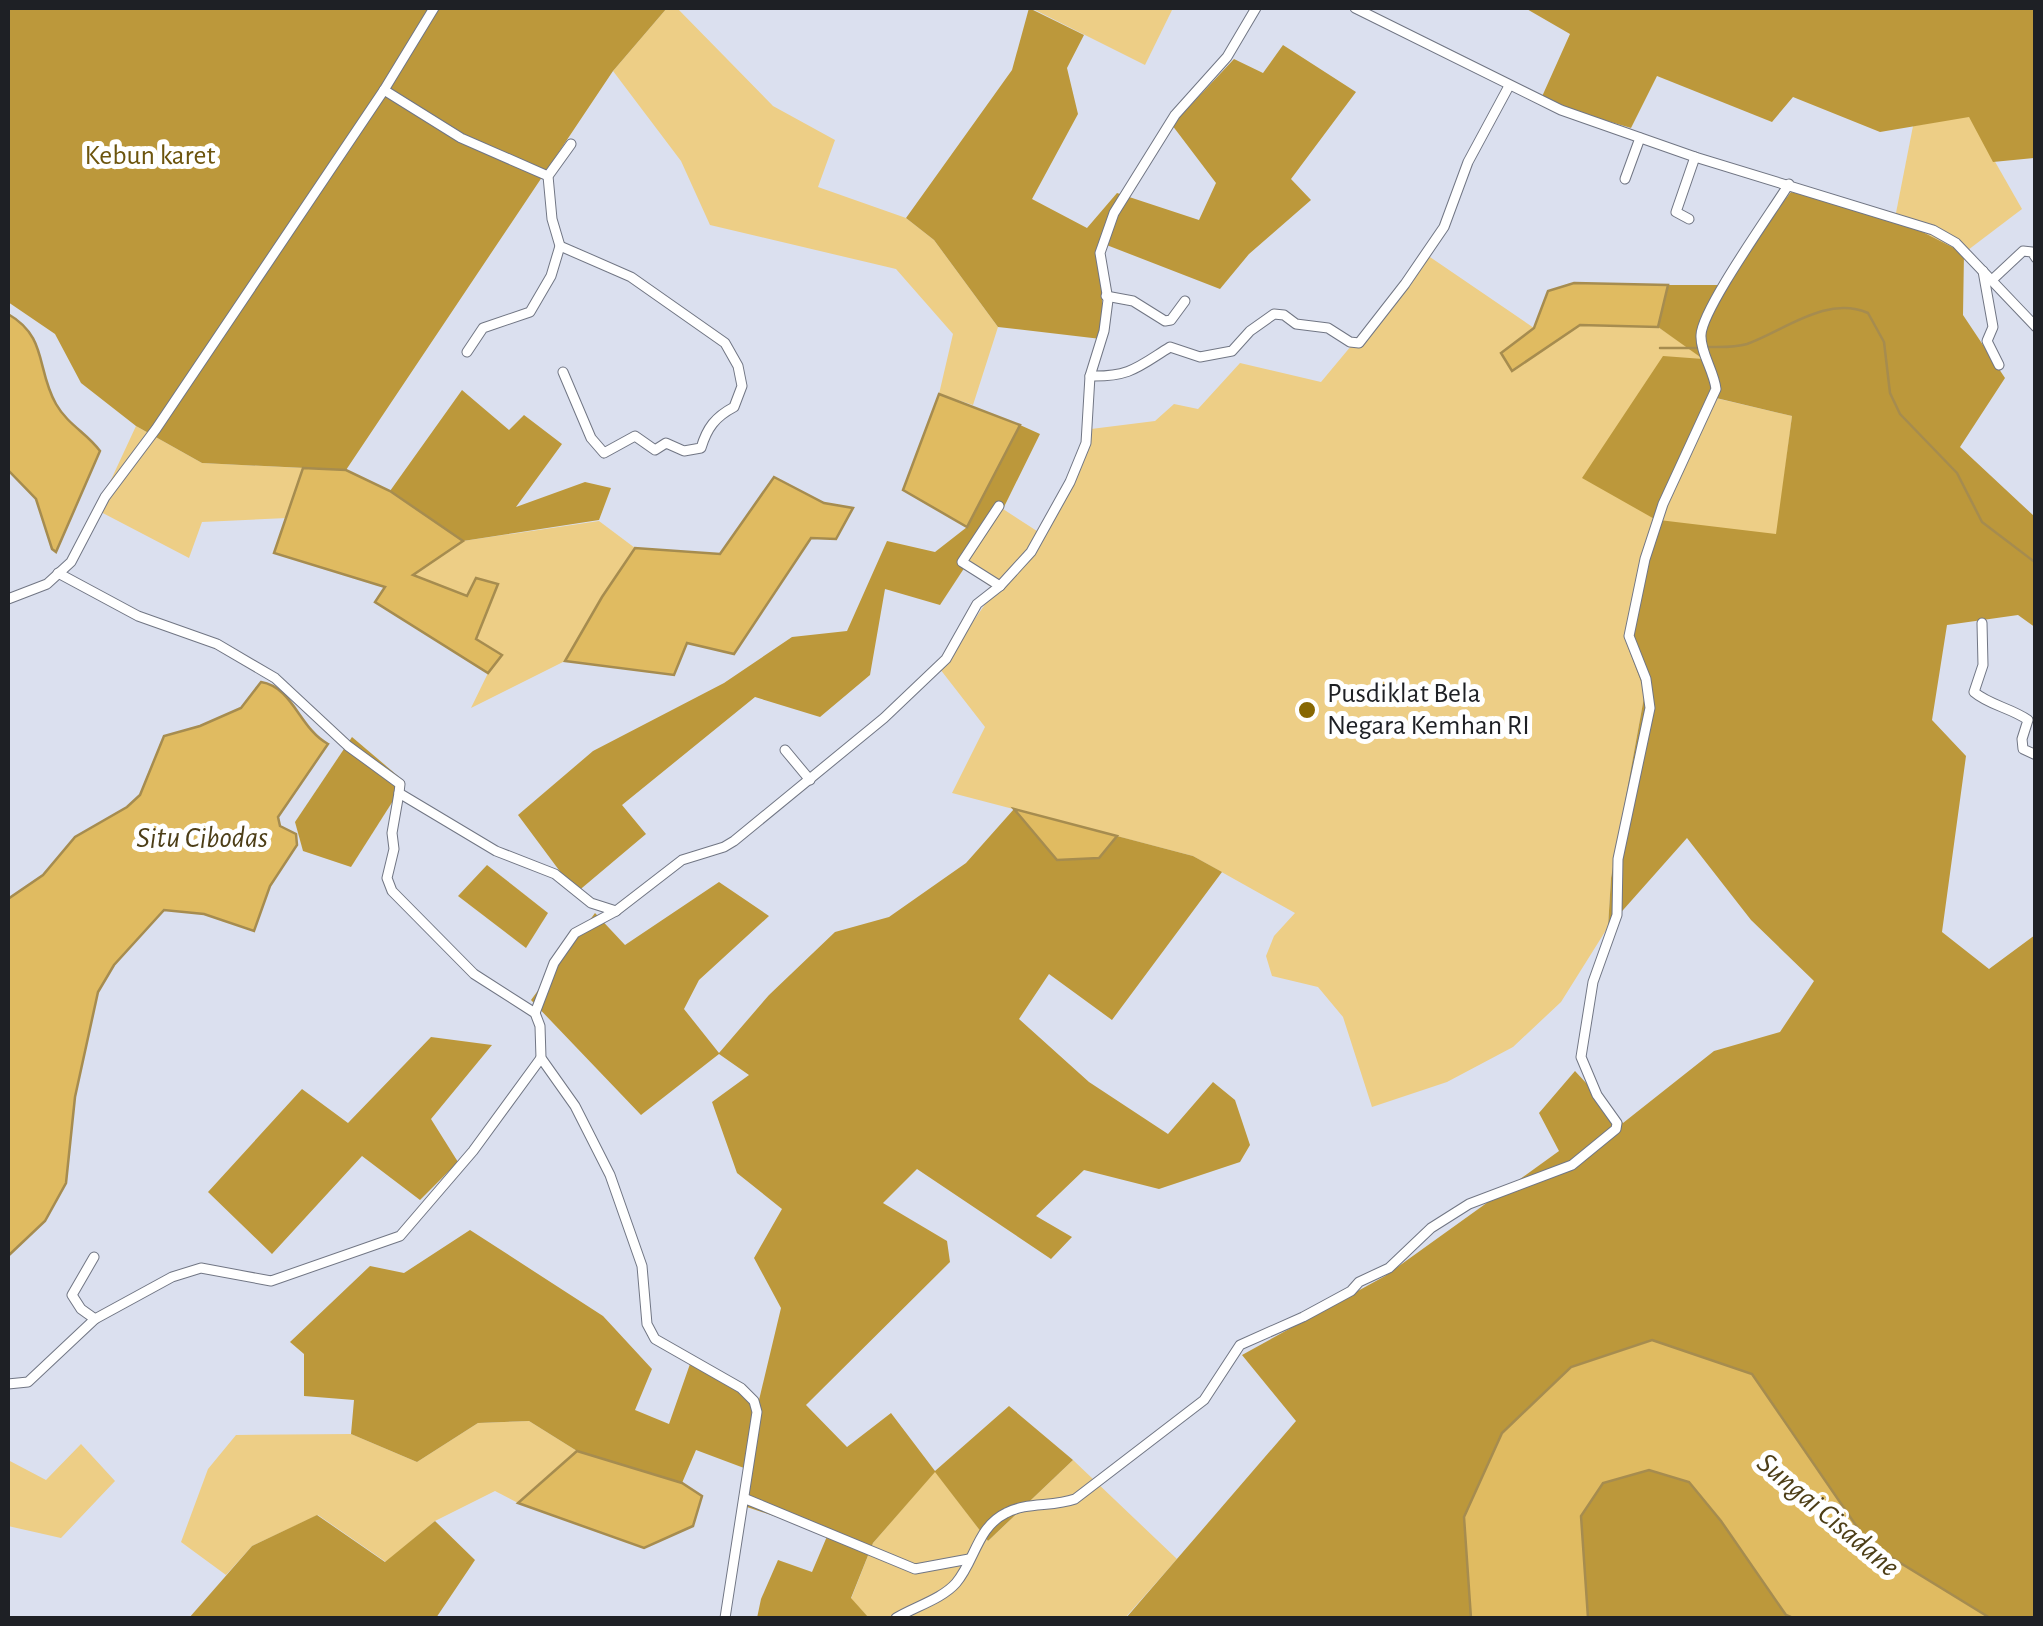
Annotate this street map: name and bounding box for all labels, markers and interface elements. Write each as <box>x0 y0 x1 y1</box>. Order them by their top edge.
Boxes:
park label: Kebun karet <box>85 142 215 170</box>
place label: Pusdiklat Bela Negara Kemhan RI <box>1327 680 1530 740</box>
marker: Pusdiklat Bela Negara Kemhan RI <box>1296 699 1318 721</box>
water label: Situ Cibodas <box>136 823 268 853</box>
water label: Sungai Cisadane <box>1751 1447 1905 1583</box>

